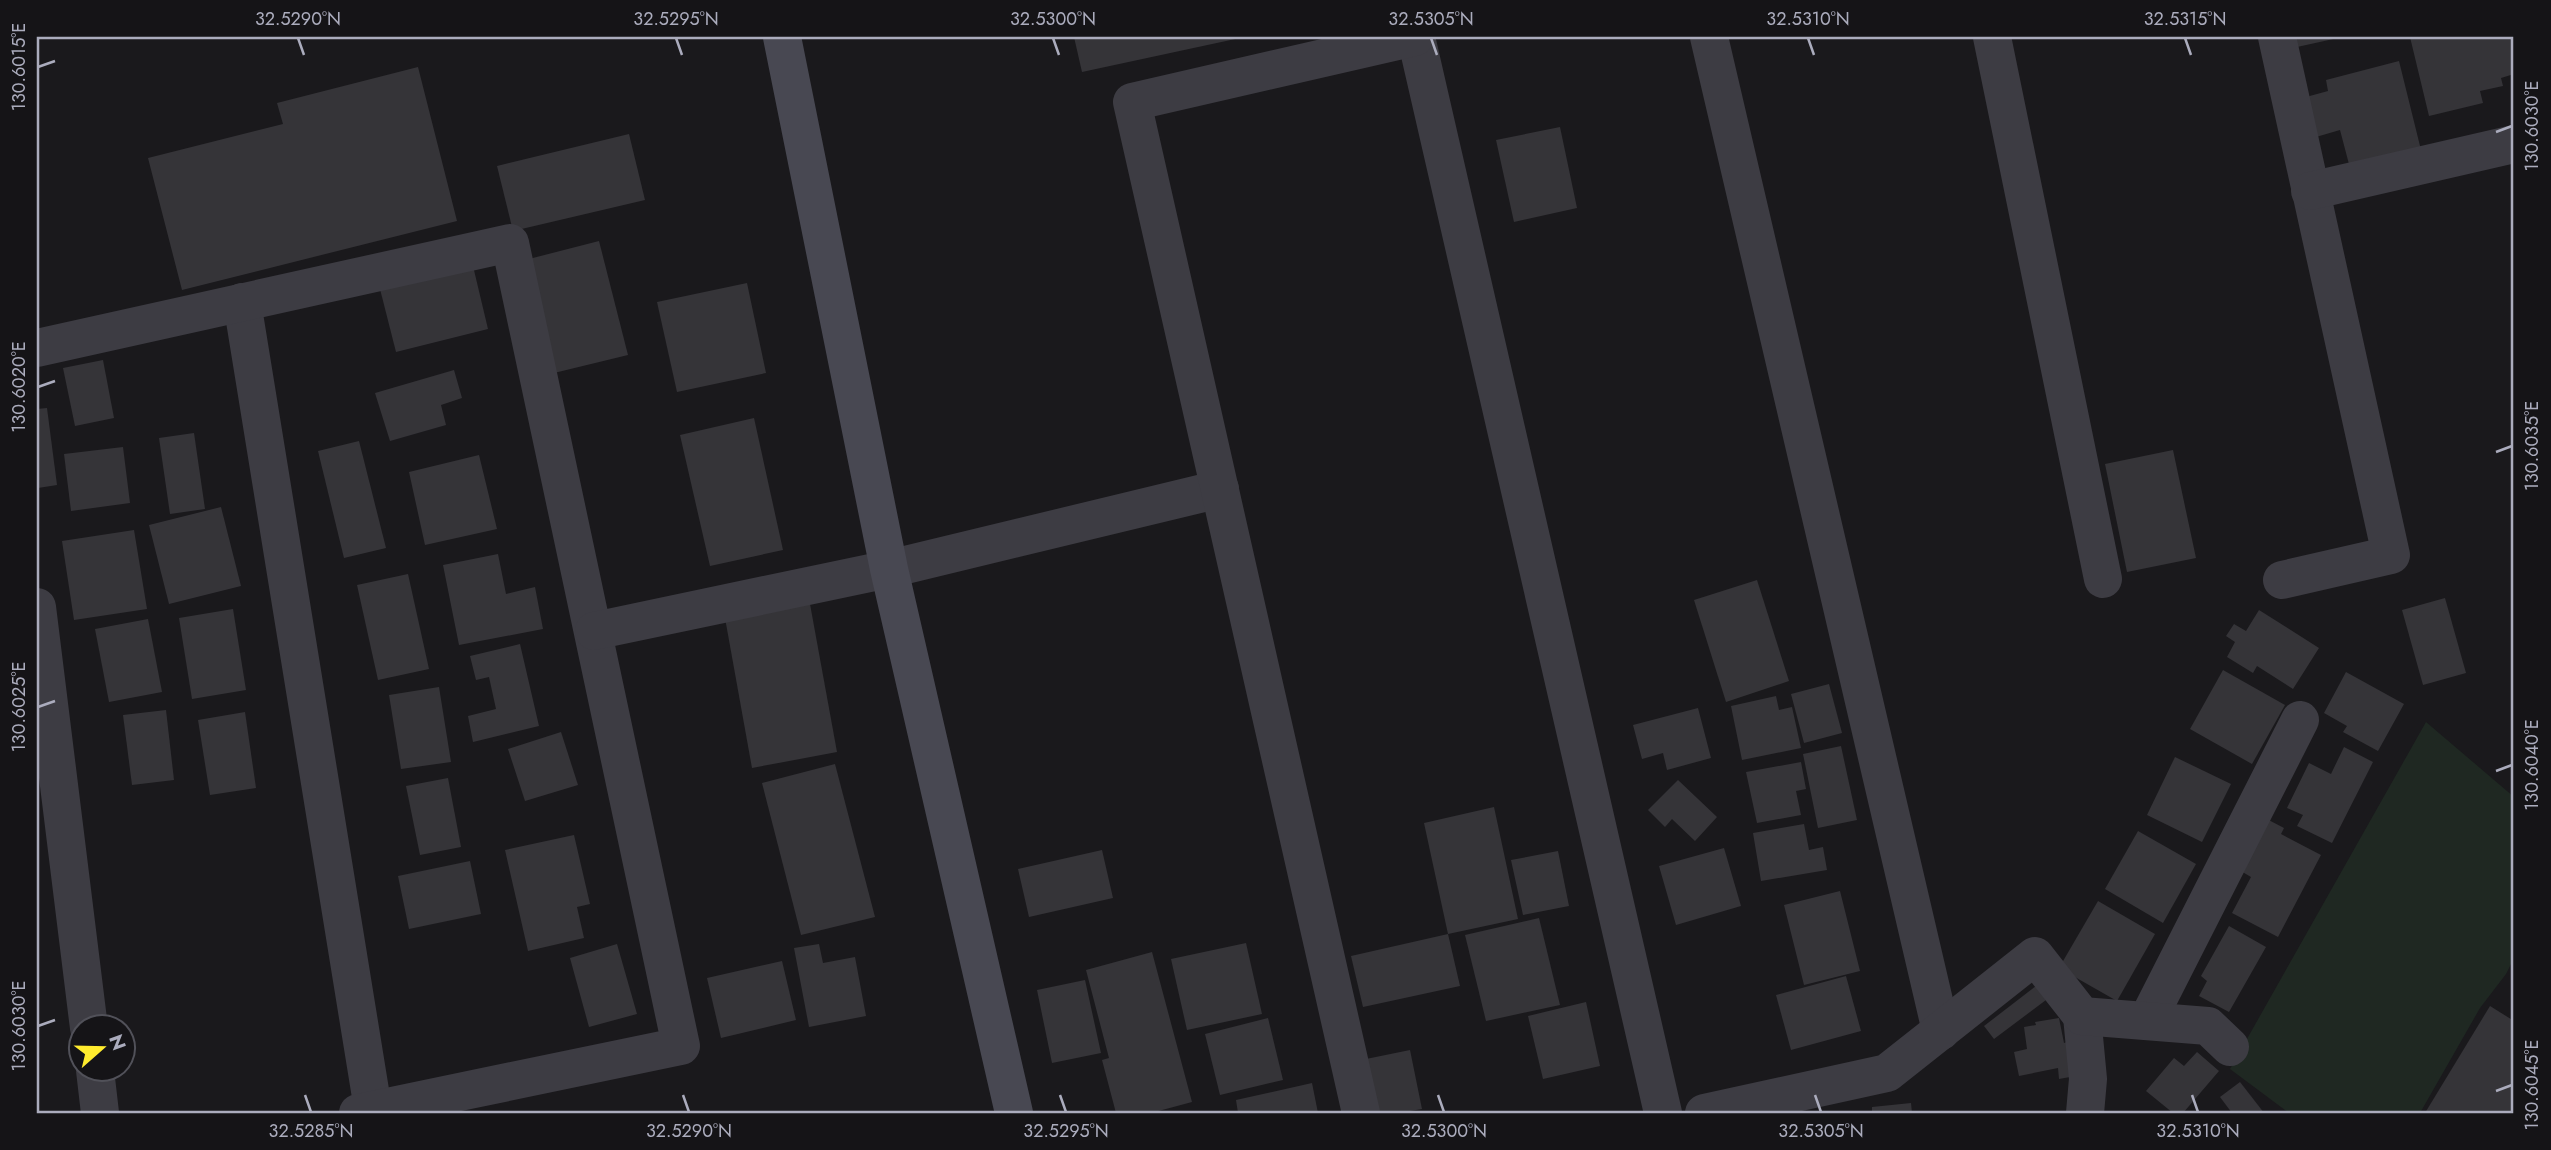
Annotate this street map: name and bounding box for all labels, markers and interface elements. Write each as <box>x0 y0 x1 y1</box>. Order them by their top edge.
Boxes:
text: 32.5290°N <box>255 6 341 32</box>
text: 32.5295°N <box>633 6 719 32</box>
text: 32.5300°N <box>1010 6 1096 32</box>
text: 32.5305°N <box>1388 6 1474 32</box>
text: 32.5310°N <box>1766 6 1850 32</box>
text: 32.5315°N <box>2144 6 2226 32</box>
text: 130.6015°E <box>6 23 32 111</box>
text: 130.6030°E <box>2519 81 2545 171</box>
text: 130.6020°E <box>6 341 32 433</box>
text: 130.6035°E <box>2519 401 2545 491</box>
text: 130.6025°E <box>6 662 32 752</box>
text: 130.6040°E <box>2519 719 2545 811</box>
text: 130.6030°E <box>6 981 32 1071</box>
north arrow <box>66 1014 136 1084</box>
text: N <box>102 1031 133 1054</box>
text: 130.6045°E <box>2519 1040 2545 1130</box>
text: 32.5285°N <box>269 1118 353 1144</box>
text: 32.5290°N <box>646 1118 732 1144</box>
text: 32.5295°N <box>1023 1118 1109 1144</box>
text: 32.5300°N <box>1401 1118 1487 1144</box>
text: 32.5305°N <box>1778 1118 1864 1144</box>
text: 32.5310°N <box>2156 1118 2240 1144</box>

